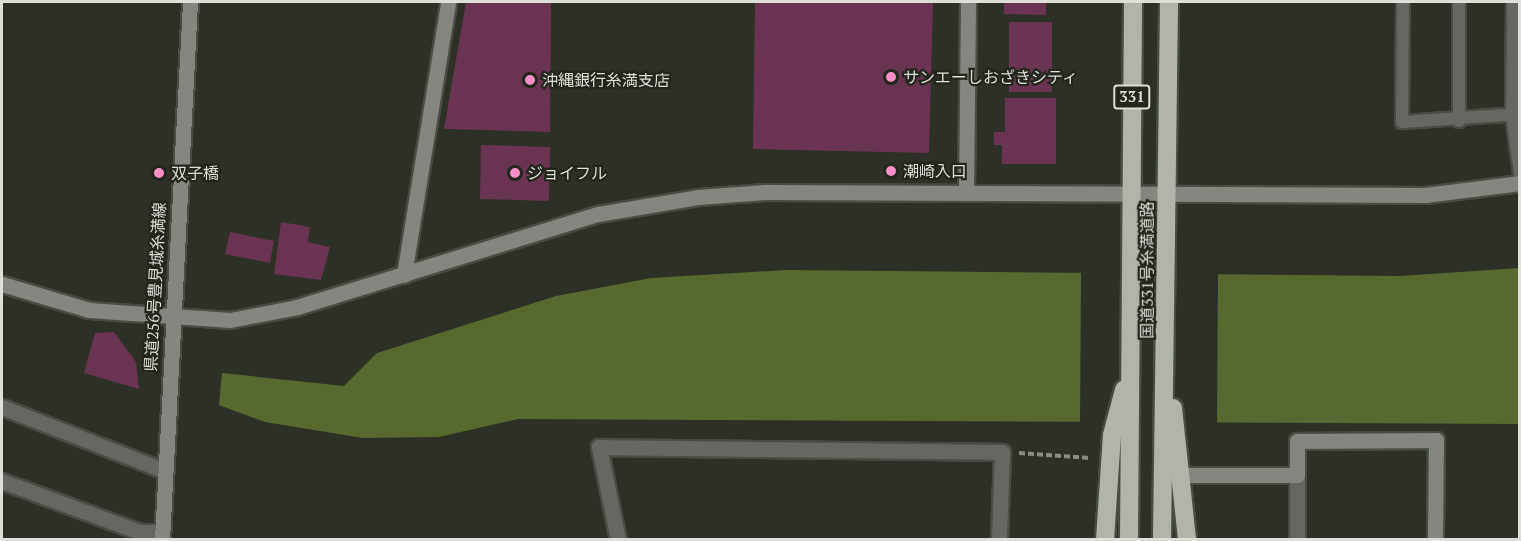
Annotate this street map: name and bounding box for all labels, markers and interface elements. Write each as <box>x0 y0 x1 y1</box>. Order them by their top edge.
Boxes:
place label: サンエーしおざきシティ <box>903 67 1079 87</box>
place label: 沖縄銀行糸満支店 <box>542 70 670 90</box>
marker: サンエーしおざきシティ <box>884 70 898 84</box>
marker: 沖縄銀行糸満支店 <box>523 73 537 87</box>
road number: 331 <box>1112 85 1152 109</box>
place label: 潮崎入口 <box>903 161 967 181</box>
place label: 双子橋 <box>171 163 219 183</box>
place label: ジョイフル <box>527 163 607 183</box>
marker: 潮崎入口 <box>884 164 898 178</box>
marker: 双子橋 <box>152 166 166 180</box>
marker: ジョイフル <box>508 166 522 180</box>
street label: 国道331号糸満道路 <box>1137 201 1157 339</box>
street label: 県道256号豊見城糸満線 <box>141 202 169 372</box>

